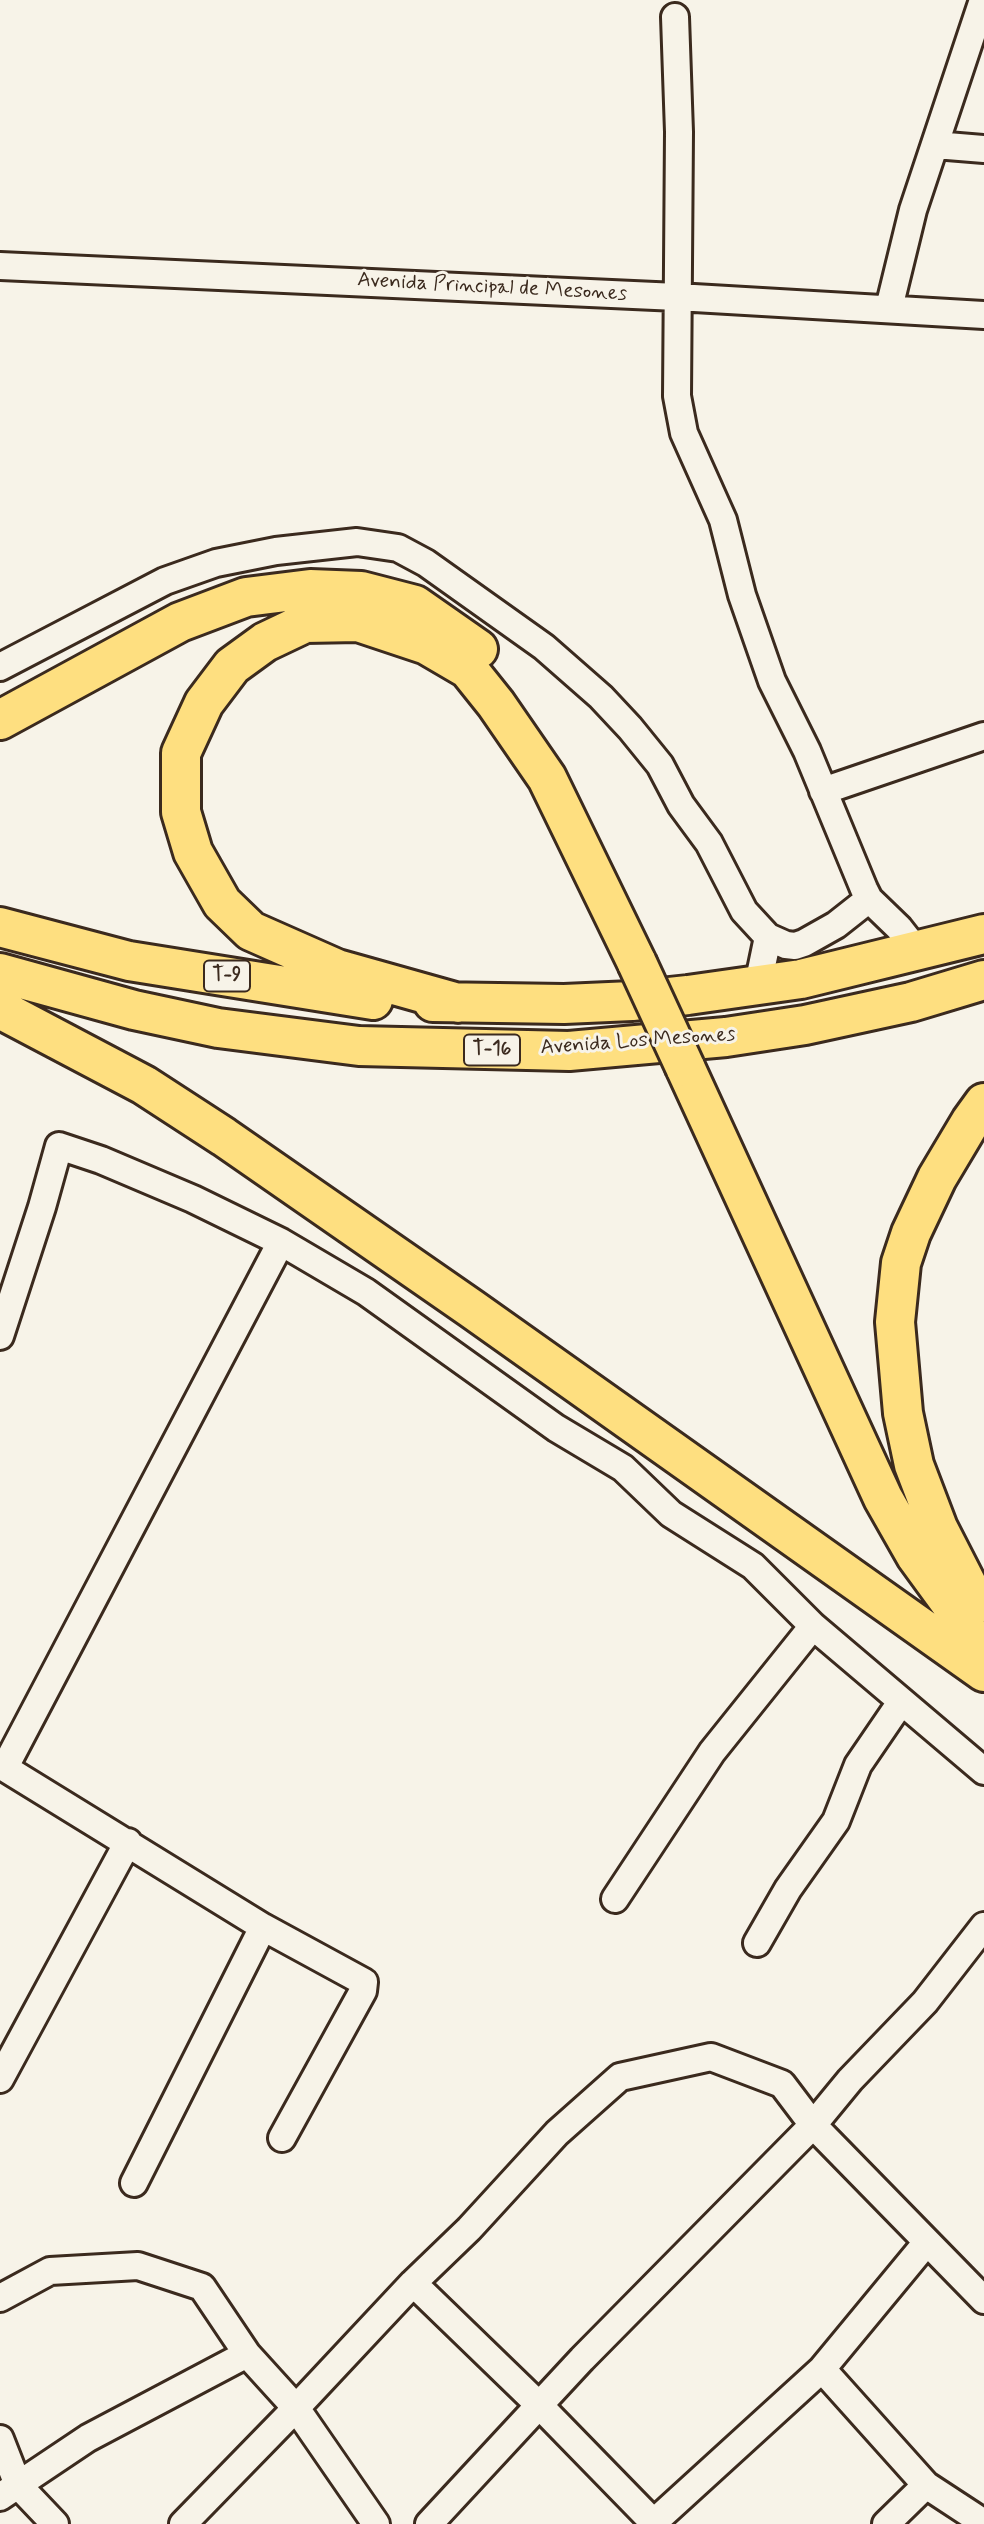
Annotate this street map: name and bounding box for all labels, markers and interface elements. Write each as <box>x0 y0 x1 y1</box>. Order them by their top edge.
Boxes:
street label: Avenida Principal de Mesones <box>356 268 628 308</box>
road number: T-9 <box>204 960 250 992</box>
street label: Avenida Los Mesones <box>540 1023 736 1061</box>
road number: T-16 <box>464 1034 520 1066</box>

